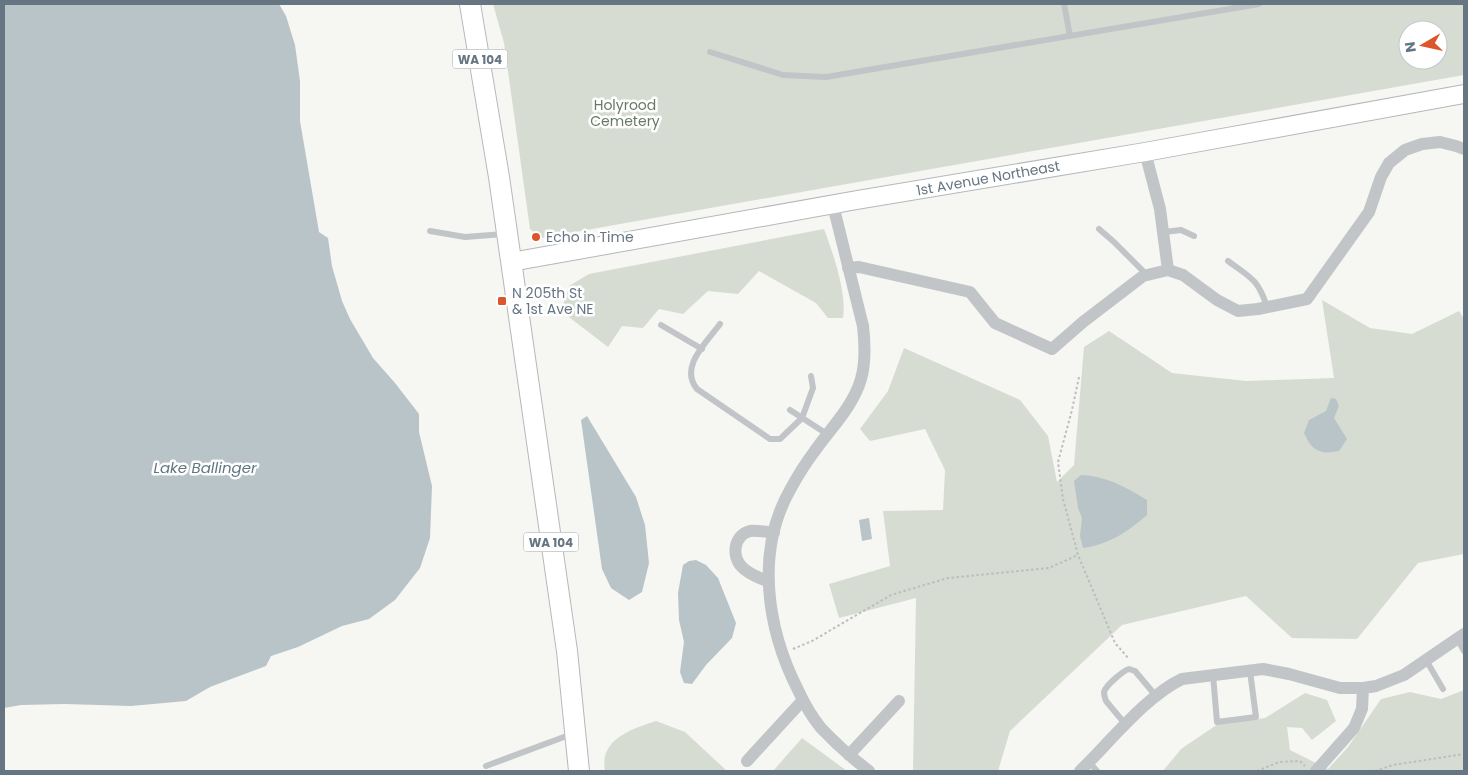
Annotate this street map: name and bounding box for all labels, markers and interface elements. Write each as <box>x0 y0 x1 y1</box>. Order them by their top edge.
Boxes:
north arrow <box>1398 20 1448 70</box>
text: N <box>1399 40 1421 54</box>
road number: WA 104 <box>452 50 508 68</box>
park label: Holyrood Cemetery <box>590 95 660 131</box>
street label: 1st Avenue Northeast <box>915 156 1061 200</box>
place label: Echo in Time <box>546 227 634 247</box>
marker: Echo in Time <box>530 231 542 243</box>
place label: N 205th St & 1st Ave NE <box>512 283 593 319</box>
marker: N 205th St & 1st Ave NE <box>496 295 508 307</box>
water label: Lake Ballinger <box>153 457 257 478</box>
road number: WA 104 <box>524 532 578 552</box>

